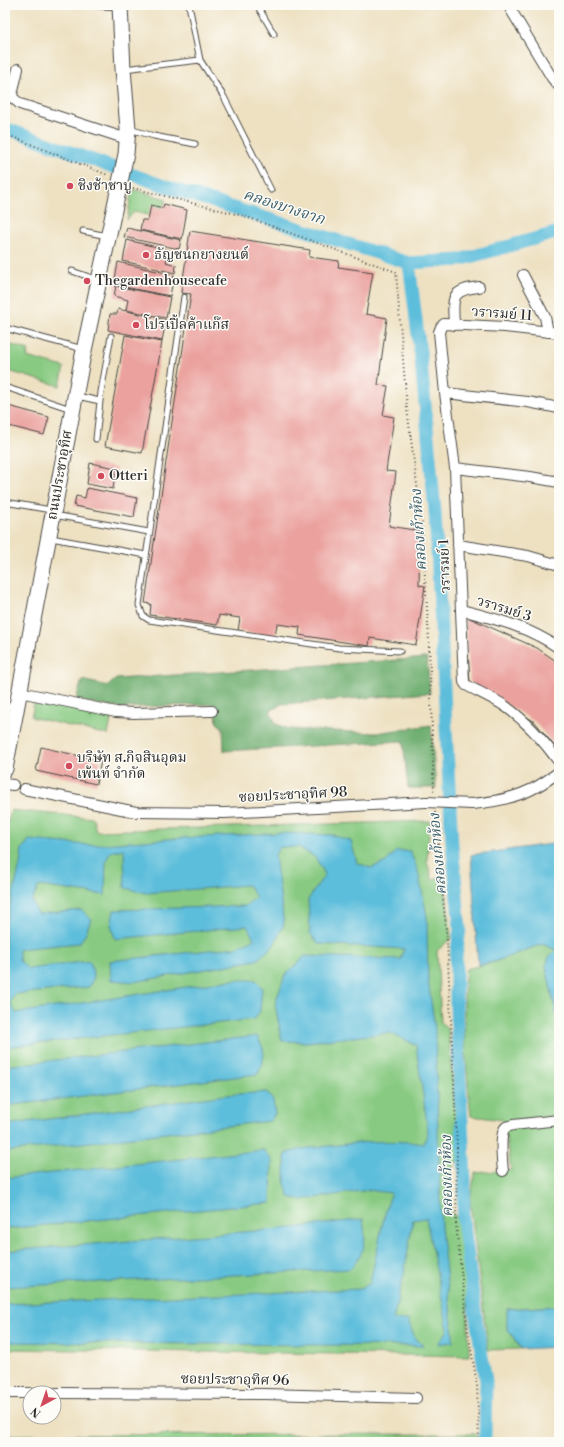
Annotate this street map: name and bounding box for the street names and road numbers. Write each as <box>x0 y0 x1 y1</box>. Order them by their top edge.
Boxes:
street label: วรารมย์ 11 <box>471 302 533 325</box>
street label: ถนนประชาอุทิศ <box>43 429 77 521</box>
street label: วรารมย์ 1 <box>434 538 455 594</box>
street label: วรารมย์ 3 <box>475 591 534 626</box>
street label: ซอยประชาอุทิศ 98 <box>238 783 348 807</box>
street label: ซอยประชาอุทิศ 96 <box>180 1370 290 1390</box>

